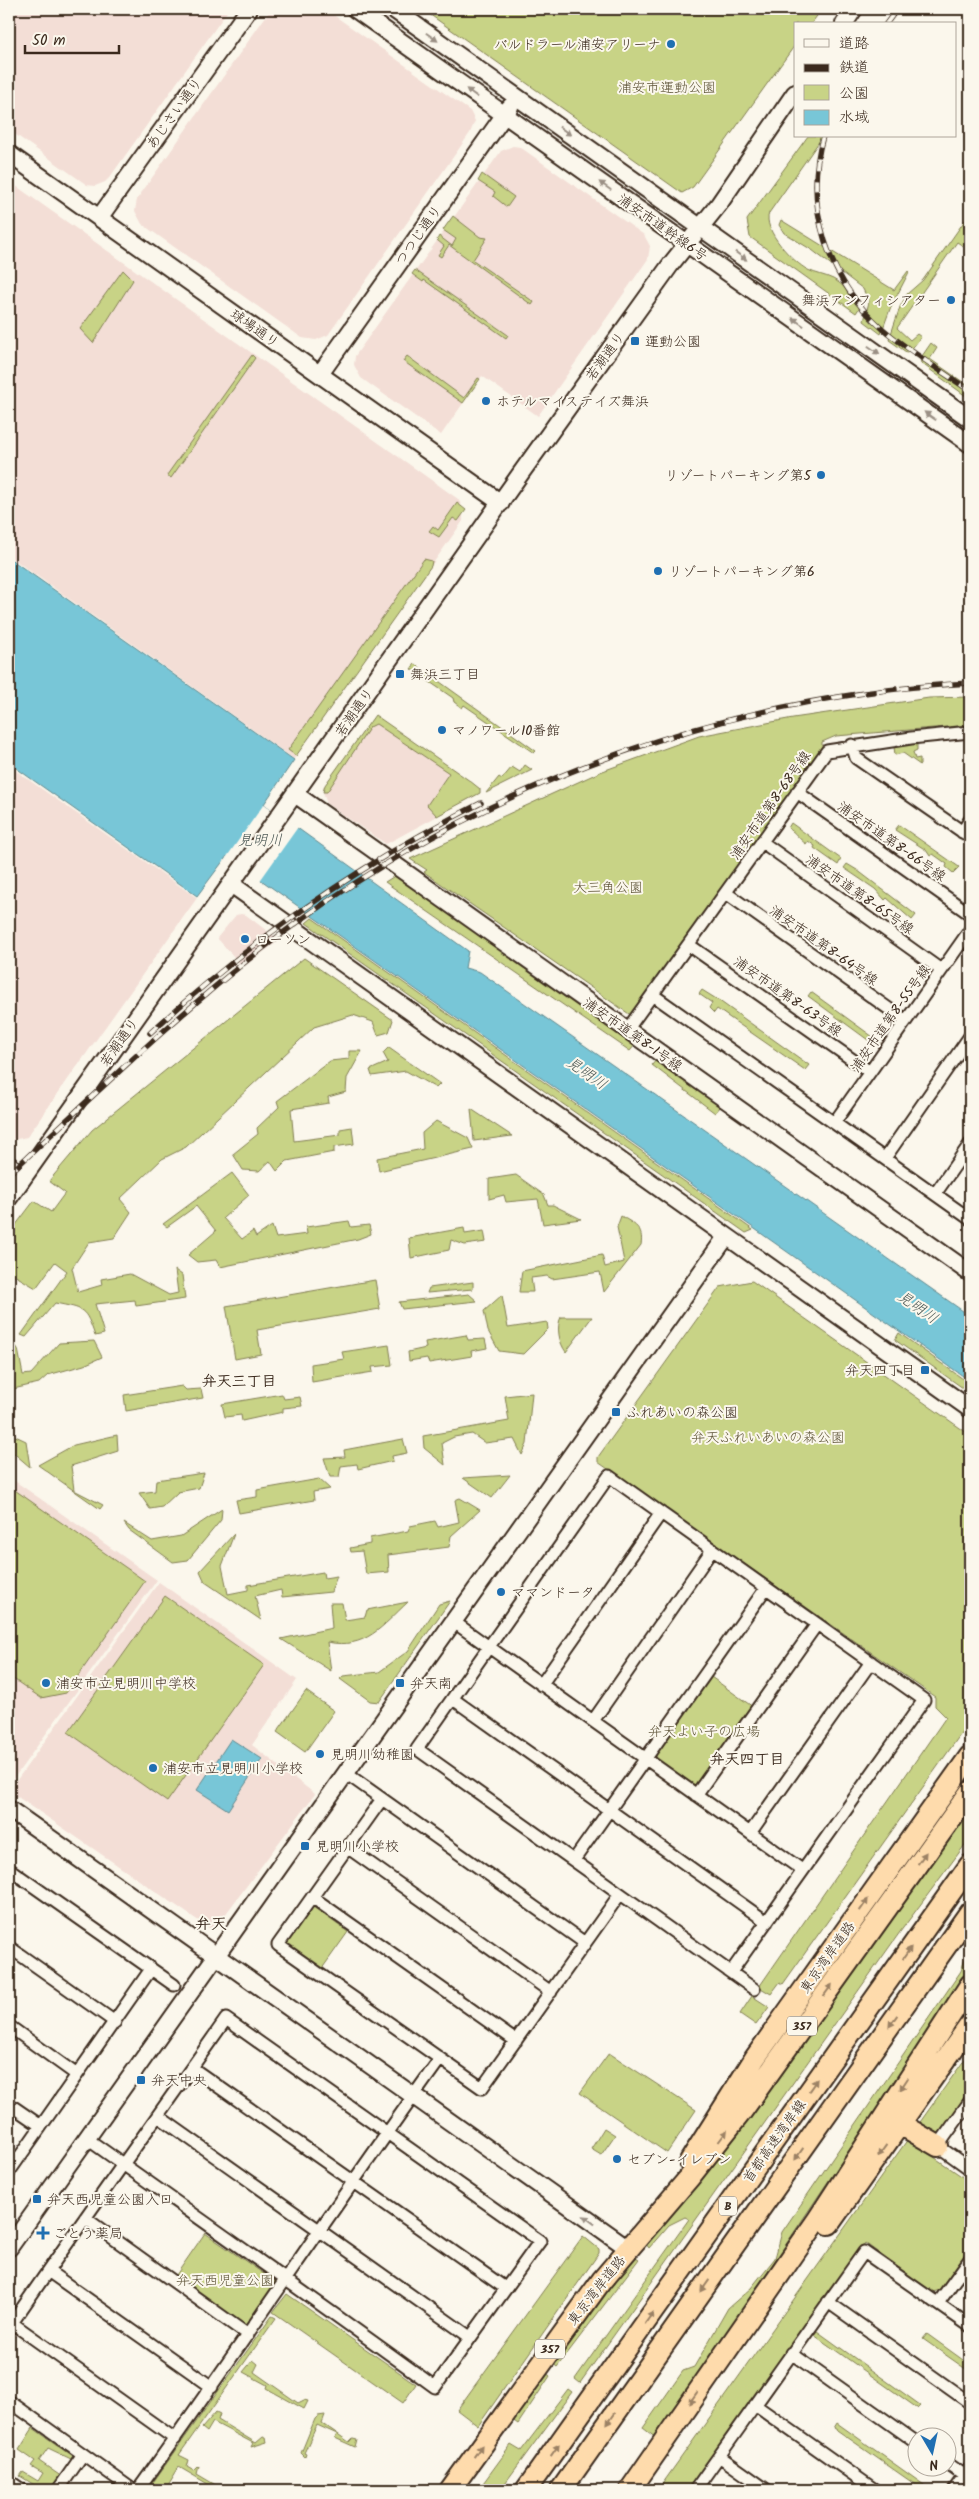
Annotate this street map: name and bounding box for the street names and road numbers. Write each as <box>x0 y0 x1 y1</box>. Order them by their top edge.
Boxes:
street label: あじさい通り <box>141 73 208 154</box>
street label: 浦安市道幹線6号 <box>613 188 712 267</box>
street label: つつじ通り <box>390 201 448 271</box>
street label: 球場通り <box>225 304 284 354</box>
street label: 若潮通り <box>580 327 631 386</box>
street label: 若潮通り <box>330 683 380 742</box>
street label: 浦安市道第8-68号線 <box>725 746 817 865</box>
street label: 浦安市道第8-66号線 <box>833 796 950 888</box>
street label: 浦安市道第8-65号線 <box>801 849 918 941</box>
street label: 浦安市道第8-64号線 <box>765 900 882 992</box>
street label: 浦安市道第8-63号線 <box>728 951 846 1043</box>
street label: 浦安市道第8-55号線 <box>845 960 937 1077</box>
street label: 浦安市道第8-1号線 <box>578 992 687 1077</box>
street label: 若潮通り <box>95 1013 145 1072</box>
street label: 東京湾岸道路 <box>795 1917 861 1998</box>
road number: 357 <box>787 2016 817 2035</box>
street label: 首都高速湾岸線 <box>738 2095 812 2188</box>
road number: B <box>719 2196 737 2216</box>
street label: 東京湾岸道路 <box>562 2251 631 2330</box>
road number: 357 <box>535 2340 565 2358</box>

